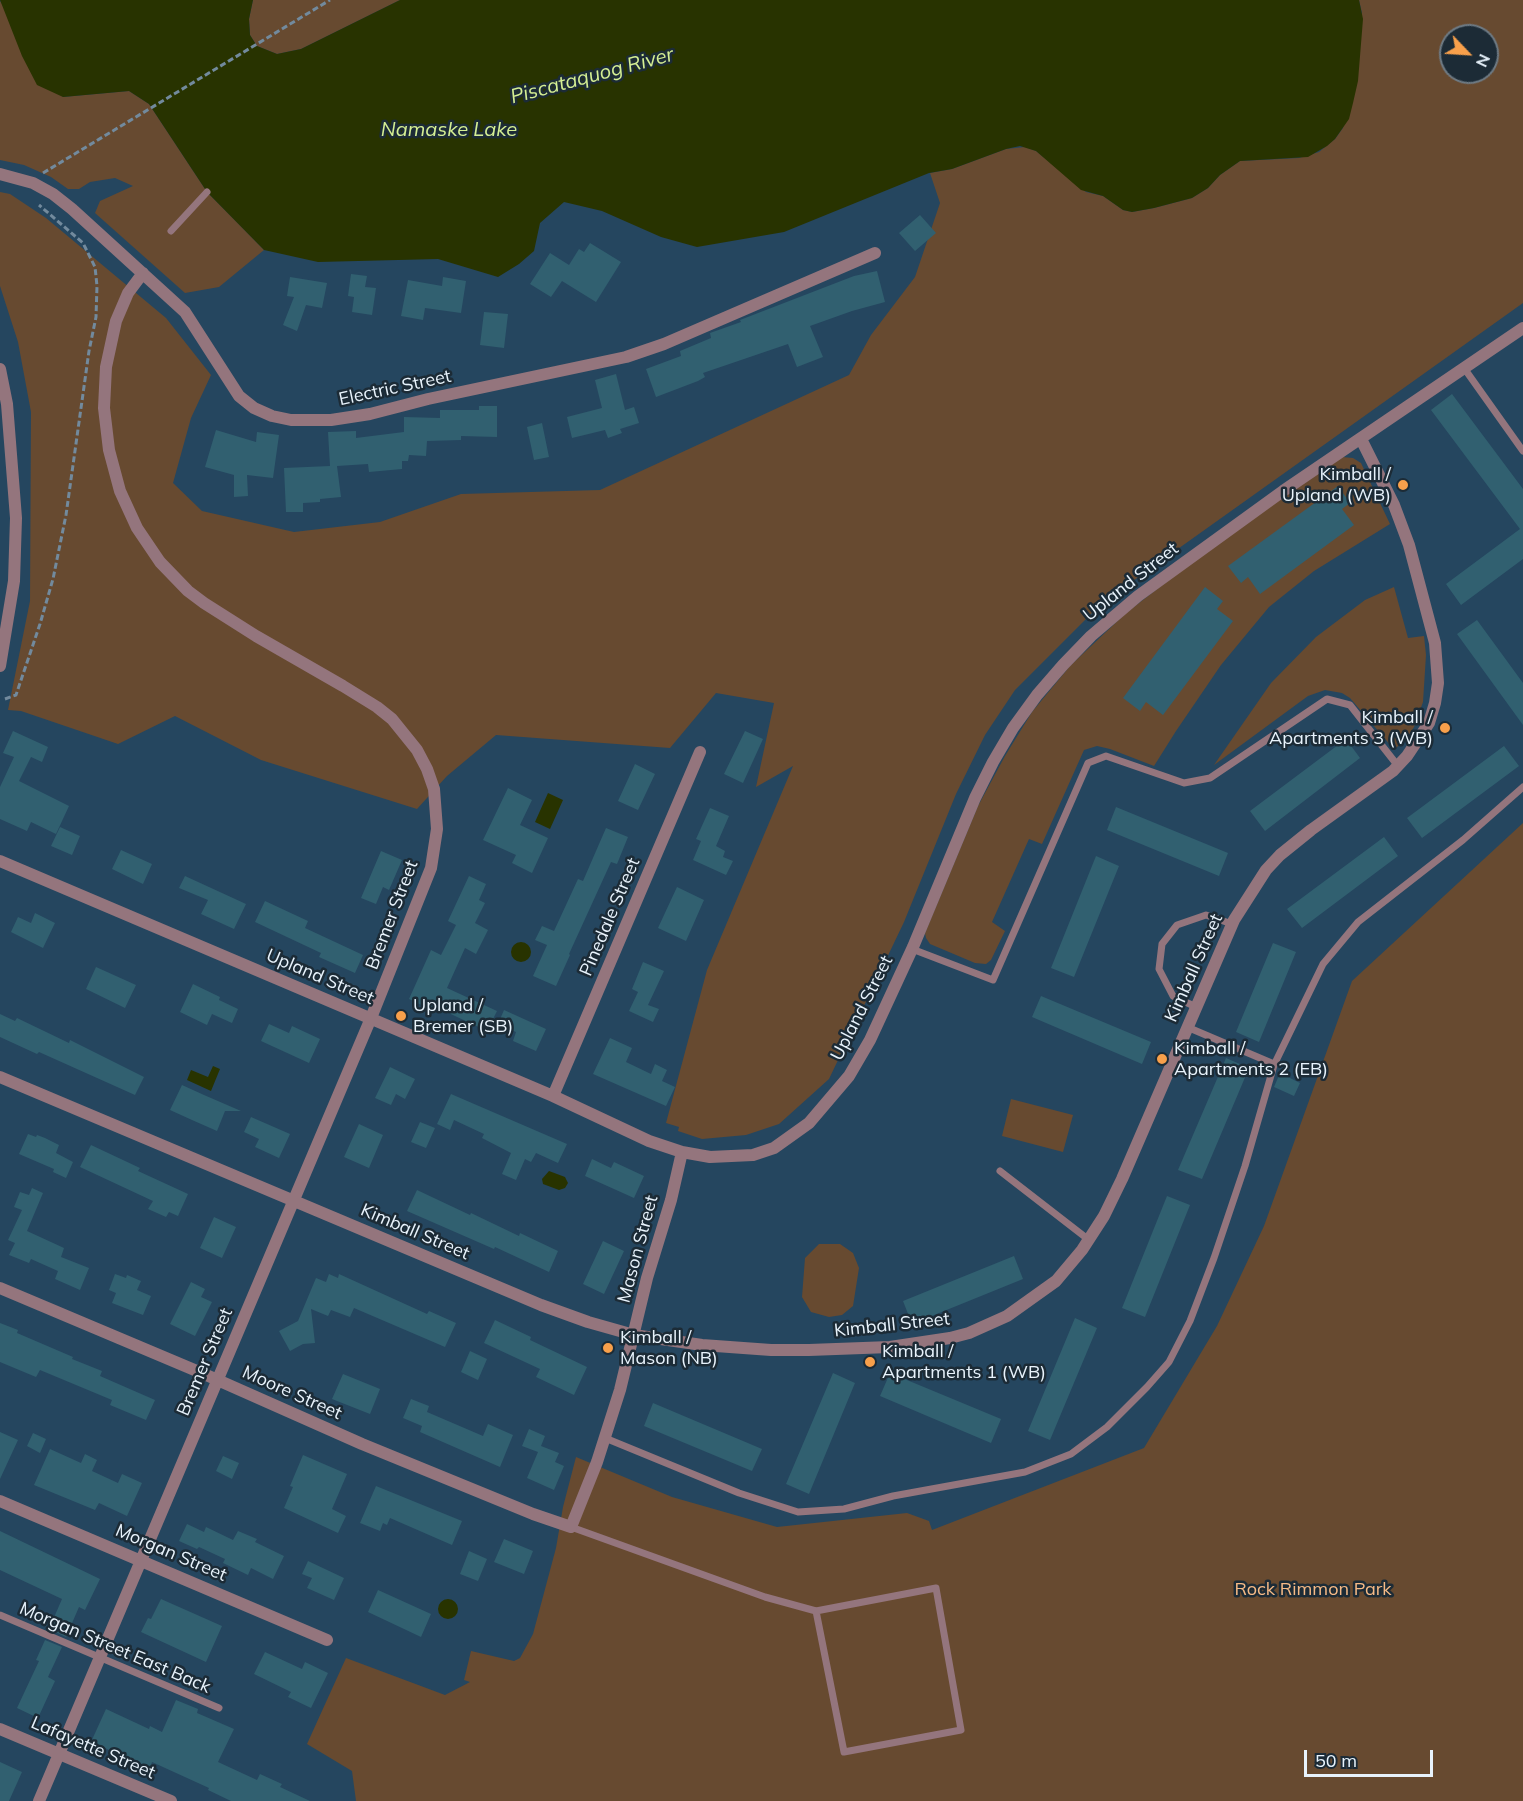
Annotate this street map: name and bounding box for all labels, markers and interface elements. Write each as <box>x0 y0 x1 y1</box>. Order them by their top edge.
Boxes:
north arrow <box>1439 24 1499 84</box>
water label: Piscataquog River <box>508 43 676 109</box>
text: N <box>1472 51 1495 70</box>
water label: Namaske Lake <box>381 118 517 142</box>
street label: Electric Street <box>337 366 453 410</box>
place label: Kimball / Upland (WB) <box>1282 464 1391 506</box>
marker: Kimball / Upland (WB) <box>1396 478 1410 492</box>
street label: Upland Street <box>1079 538 1183 626</box>
place label: Kimball / Apartments 3 (WB) <box>1269 707 1433 750</box>
marker: Kimball / Apartments 3 (WB) <box>1438 721 1452 735</box>
street label: Pinedale Street <box>575 855 645 979</box>
street label: Bremer Street <box>361 857 423 973</box>
street label: Kimball Street <box>1161 911 1227 1025</box>
street label: Upland Street <box>263 945 377 1009</box>
street label: Upland Street <box>826 952 898 1064</box>
place label: Upland / Bremer (SB) <box>413 995 513 1038</box>
marker: Upland / Bremer (SB) <box>394 1009 408 1023</box>
place label: Kimball / Apartments 2 (EB) <box>1174 1038 1328 1080</box>
marker: Kimball / Apartments 2 (EB) <box>1155 1052 1169 1066</box>
street label: Mason Street <box>613 1193 663 1305</box>
street label: Kimball Street <box>357 1199 473 1265</box>
street label: Bremer Street <box>173 1305 237 1419</box>
street label: Kimball Street <box>833 1308 951 1342</box>
place label: Kimball / Mason (NB) <box>620 1327 718 1370</box>
marker: Kimball / Mason (NB) <box>601 1341 615 1355</box>
place label: Kimball / Apartments 1 (WB) <box>882 1341 1046 1384</box>
marker: Kimball / Apartments 1 (WB) <box>863 1355 877 1369</box>
street label: Moore Street <box>239 1361 345 1425</box>
street label: Morgan Street <box>112 1520 230 1586</box>
park label: Rock Rimmon Park <box>1234 1579 1392 1601</box>
street label: Morgan Street East Back <box>16 1598 214 1698</box>
street label: Lafayette Street <box>28 1712 158 1784</box>
scale bar <box>1307 1738 1436 1776</box>
text: 50 m <box>1315 1749 1357 1772</box>

